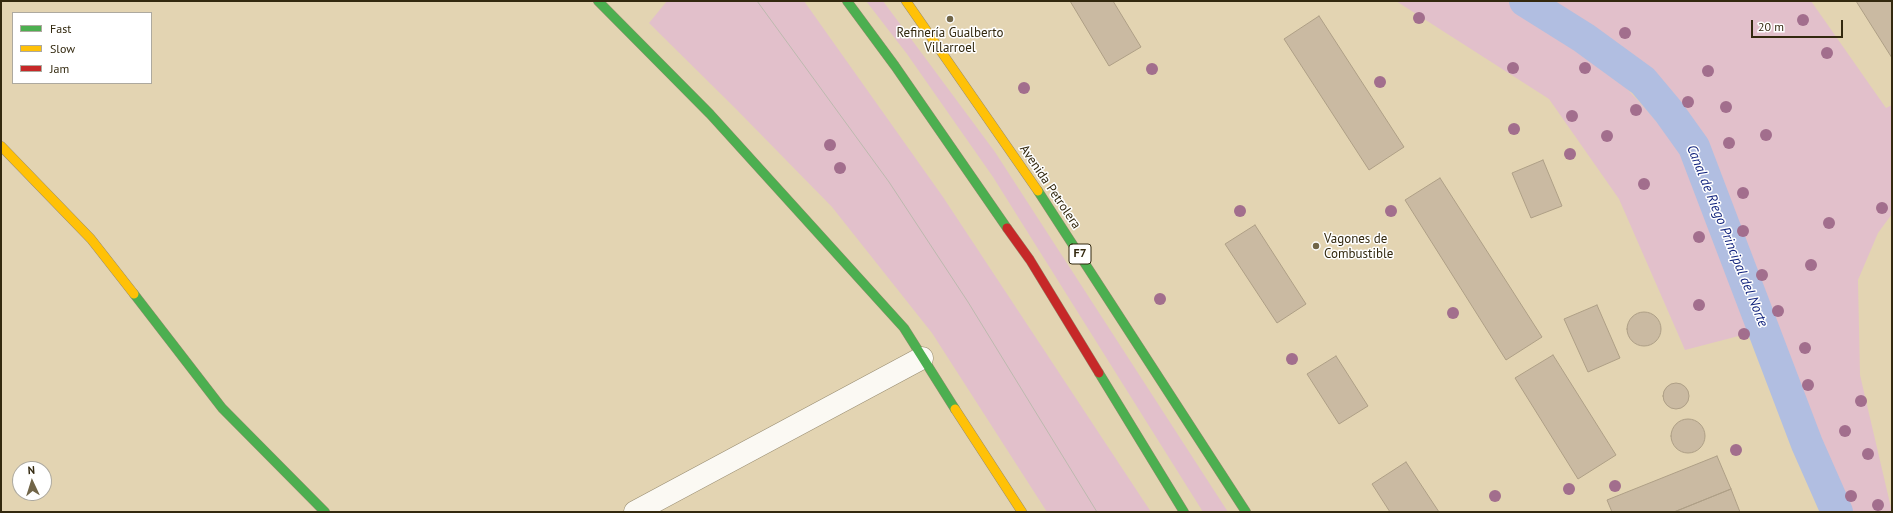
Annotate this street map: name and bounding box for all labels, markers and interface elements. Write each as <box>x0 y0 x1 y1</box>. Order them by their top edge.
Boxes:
legend <box>12 12 152 84</box>
scale bar <box>1753 12 1845 38</box>
marker: Refinería Gualberto Villarroel <box>945 14 955 24</box>
text: 20 m <box>1758 19 1784 34</box>
text: Fast <box>50 21 71 36</box>
place label: Refinería Gualberto Villarroel <box>896 25 1004 56</box>
text: Slow <box>50 41 75 56</box>
text: Jam <box>50 61 69 76</box>
street label: Avenida Petrolera <box>1016 142 1084 232</box>
water label: Canal de Riego Principal del Norte <box>1683 142 1771 330</box>
place label: Vagones de Combustible <box>1324 231 1393 262</box>
marker: Vagones de Combustible <box>1311 241 1321 251</box>
road number: F7 <box>1069 244 1091 264</box>
north arrow <box>12 461 52 501</box>
text: N <box>27 463 35 477</box>

